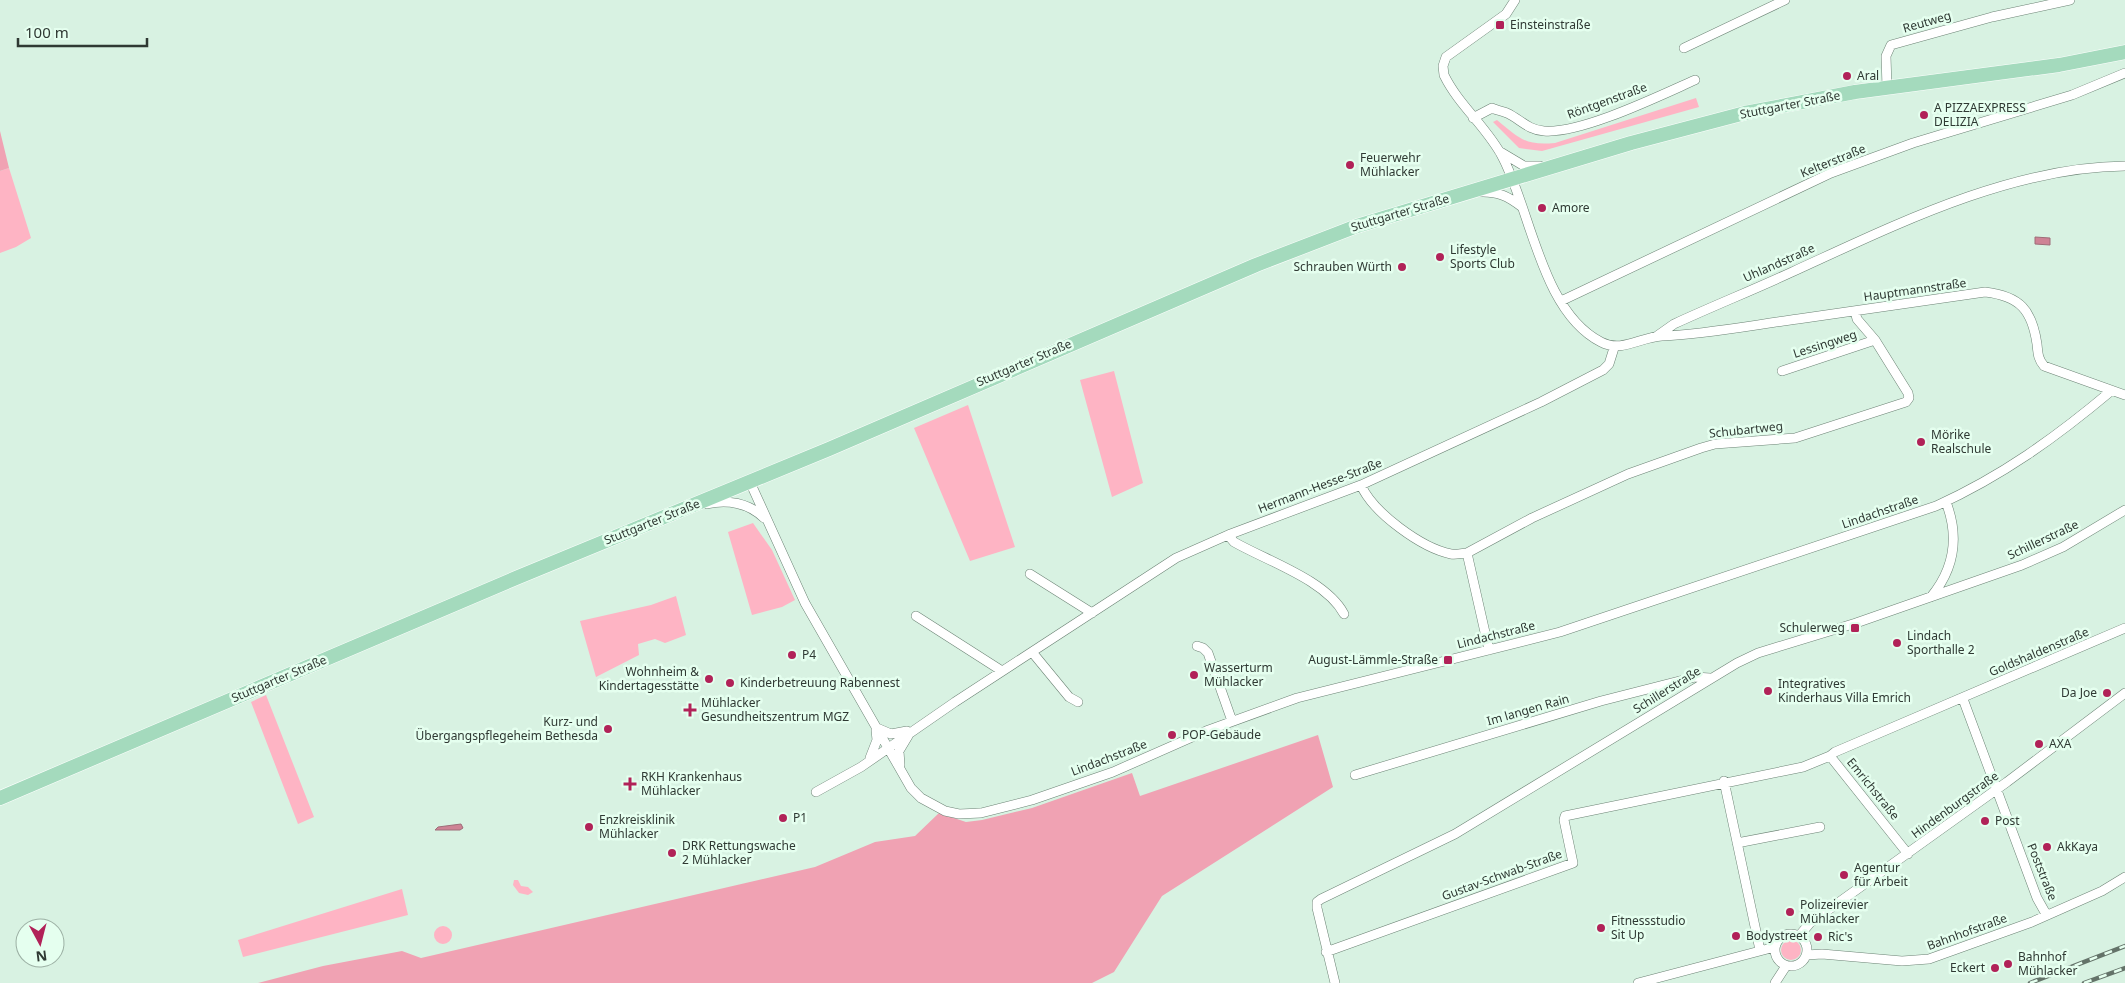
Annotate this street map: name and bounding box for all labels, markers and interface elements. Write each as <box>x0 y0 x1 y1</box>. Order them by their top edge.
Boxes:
street label: Reutweg <box>1901 7 1953 37</box>
scale bar <box>18 15 146 47</box>
place label: Einsteinstraße <box>1510 16 1591 33</box>
marker: Einsteinstraße <box>1494 19 1506 31</box>
text: 100 m <box>25 22 69 42</box>
place label: Aral <box>1857 67 1879 84</box>
marker: Aral <box>1841 70 1853 82</box>
street label: Röntgenstraße <box>1564 78 1649 123</box>
street label: Stuttgarter Straße <box>1738 86 1842 123</box>
place label: A PIZZAEXPRESS DELIZIA <box>1934 99 2026 130</box>
marker: A PIZZAEXPRESS DELIZIA <box>1918 109 1930 121</box>
street label: Kelterstraße <box>1798 140 1868 181</box>
place label: Feuerwehr Mühlacker <box>1360 149 1421 180</box>
marker: Feuerwehr Mühlacker <box>1344 159 1356 171</box>
street label: Stuttgarter Straße <box>1349 189 1451 236</box>
place label: Amore <box>1552 199 1590 216</box>
marker: Amore <box>1536 202 1548 214</box>
street label: Uhlandstraße <box>1740 239 1817 286</box>
place label: Lifestyle Sports Club <box>1450 241 1515 272</box>
marker: Lifestyle Sports Club <box>1434 251 1446 263</box>
place label: Schrauben Würth <box>1294 258 1392 275</box>
marker: Schrauben Würth <box>1396 261 1408 273</box>
street label: Hauptmannstraße <box>1863 274 1968 305</box>
street label: Lessingweg <box>1791 325 1859 362</box>
street label: Stuttgarter Straße <box>974 335 1074 390</box>
street label: Schubartweg <box>1708 417 1784 442</box>
place label: Mörike Realschule <box>1931 426 1991 457</box>
marker: Mörike Realschule <box>1915 436 1927 448</box>
street label: Hermann-Hesse-Straße <box>1255 454 1385 517</box>
street label: Lindachstraße <box>1839 490 1921 533</box>
street label: Stuttgarter Straße <box>601 494 702 549</box>
street label: Schillerstraße <box>2004 516 2081 563</box>
street label: Lindachstraße <box>1455 617 1537 652</box>
place label: Schulerweg <box>1779 619 1845 636</box>
marker: Schulerweg <box>1849 622 1861 634</box>
street label: Goldshaldenstraße <box>1986 623 2092 680</box>
place label: Lindach Sporthalle 2 <box>1907 627 1975 658</box>
marker: Lindach Sporthalle 2 <box>1891 637 1903 649</box>
place label: P4 <box>802 646 816 663</box>
marker: P4 <box>786 649 798 661</box>
street label: Stuttgarter Straße <box>229 651 329 706</box>
place label: August-Lämmle-Straße <box>1308 651 1438 668</box>
marker: August-Lämmle-Straße <box>1442 654 1454 666</box>
place label: Wasserturm Mühlacker <box>1204 659 1273 690</box>
street label: Schillerstraße <box>1630 662 1704 717</box>
place label: Wohnheim & Kindertagesstätte <box>599 663 699 694</box>
marker: Wasserturm Mühlacker <box>1188 669 1200 681</box>
marker: Wohnheim & Kindertagesstätte <box>703 673 715 685</box>
place label: Kinderbetreuung Rabennest <box>740 674 900 691</box>
place label: Integratives Kinderhaus Villa Emrich <box>1778 675 1911 706</box>
marker: Kinderbetreuung Rabennest <box>724 677 736 689</box>
place label: Da Joe <box>2061 684 2097 701</box>
marker: Integratives Kinderhaus Villa Emrich <box>1762 685 1774 697</box>
marker: Da Joe <box>2101 687 2113 699</box>
street label: Im langen Rain <box>1485 690 1571 729</box>
place label: Mühlacker Gesundheitszentrum MGZ <box>701 694 849 725</box>
marker: Mühlacker Gesundheitszentrum MGZ <box>683 703 697 717</box>
place label: Kurz- und Übergangspflegeheim Bethesda <box>416 713 598 744</box>
marker: Kurz- und Übergangspflegeheim Bethesda <box>602 723 614 735</box>
place label: POP-Gebäude <box>1182 726 1261 743</box>
marker: POP-Gebäude <box>1166 729 1178 741</box>
street label: Lindachstraße <box>1068 735 1149 780</box>
place label: AXA <box>2049 735 2072 752</box>
marker: AXA <box>2033 738 2045 750</box>
street label: Emrichstraße <box>1843 754 1904 823</box>
street label: Hindenburgstraße <box>1908 767 2002 842</box>
place label: RKH Krankenhaus Mühlacker <box>641 768 742 799</box>
marker: RKH Krankenhaus Mühlacker <box>623 777 637 791</box>
place label: P1 <box>793 809 807 826</box>
place label: Enzkreisklinik Mühlacker <box>599 811 676 842</box>
marker: P1 <box>777 812 789 824</box>
place label: Post <box>1995 812 2020 829</box>
marker: Post <box>1979 815 1991 827</box>
marker: Enzkreisklinik Mühlacker <box>583 821 595 833</box>
place label: DRK Rettungswache 2 Mühlacker <box>682 837 796 868</box>
place label: AkKaya <box>2057 838 2098 855</box>
street label: Poststraße <box>2023 841 2062 903</box>
marker: AkKaya <box>2041 841 2053 853</box>
street label: Gustav-Schwab-Straße <box>1439 845 1565 904</box>
marker: DRK Rettungswache 2 Mühlacker <box>666 847 678 859</box>
place label: Agentur für Arbeit <box>1854 859 1908 890</box>
marker: Agentur für Arbeit <box>1838 869 1850 881</box>
place label: Polizeirevier Mühlacker <box>1800 896 1868 927</box>
marker: Polizeirevier Mühlacker <box>1784 906 1796 918</box>
street label: Bahnhofstraße <box>1924 909 2009 954</box>
place label: Fitnessstudio Sit Up <box>1611 912 1686 943</box>
north arrow <box>15 918 65 968</box>
marker: Fitnessstudio Sit Up <box>1595 922 1607 934</box>
place label: Bodystreet <box>1746 927 1808 944</box>
place label: Ric's <box>1828 928 1853 945</box>
marker: Bodystreet <box>1730 930 1742 942</box>
marker: Ric's <box>1812 931 1824 943</box>
text: N <box>35 946 48 967</box>
place label: Bahnhof Mühlacker <box>2018 948 2077 979</box>
marker: Bahnhof Mühlacker <box>2002 958 2014 970</box>
place label: Eckert <box>1950 959 1986 976</box>
marker: Eckert <box>1989 962 2001 974</box>

